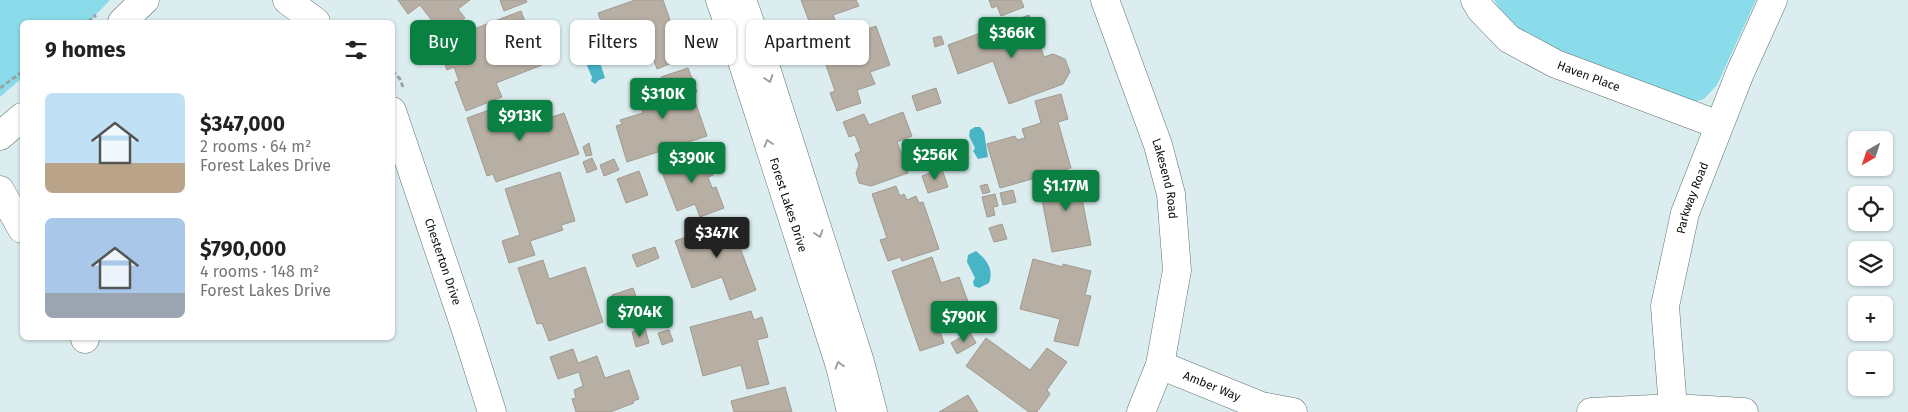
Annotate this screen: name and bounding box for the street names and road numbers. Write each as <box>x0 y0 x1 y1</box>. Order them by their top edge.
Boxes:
street label: Haven Place <box>1555 58 1622 94</box>
street label: Lakesend Road <box>1149 136 1180 220</box>
street label: Forest Lakes Drive <box>767 156 810 254</box>
street label: Parkway Road <box>1674 160 1711 235</box>
street label: Chesterton Drive <box>422 216 464 307</box>
street label: Amber Way <box>1181 368 1243 404</box>

